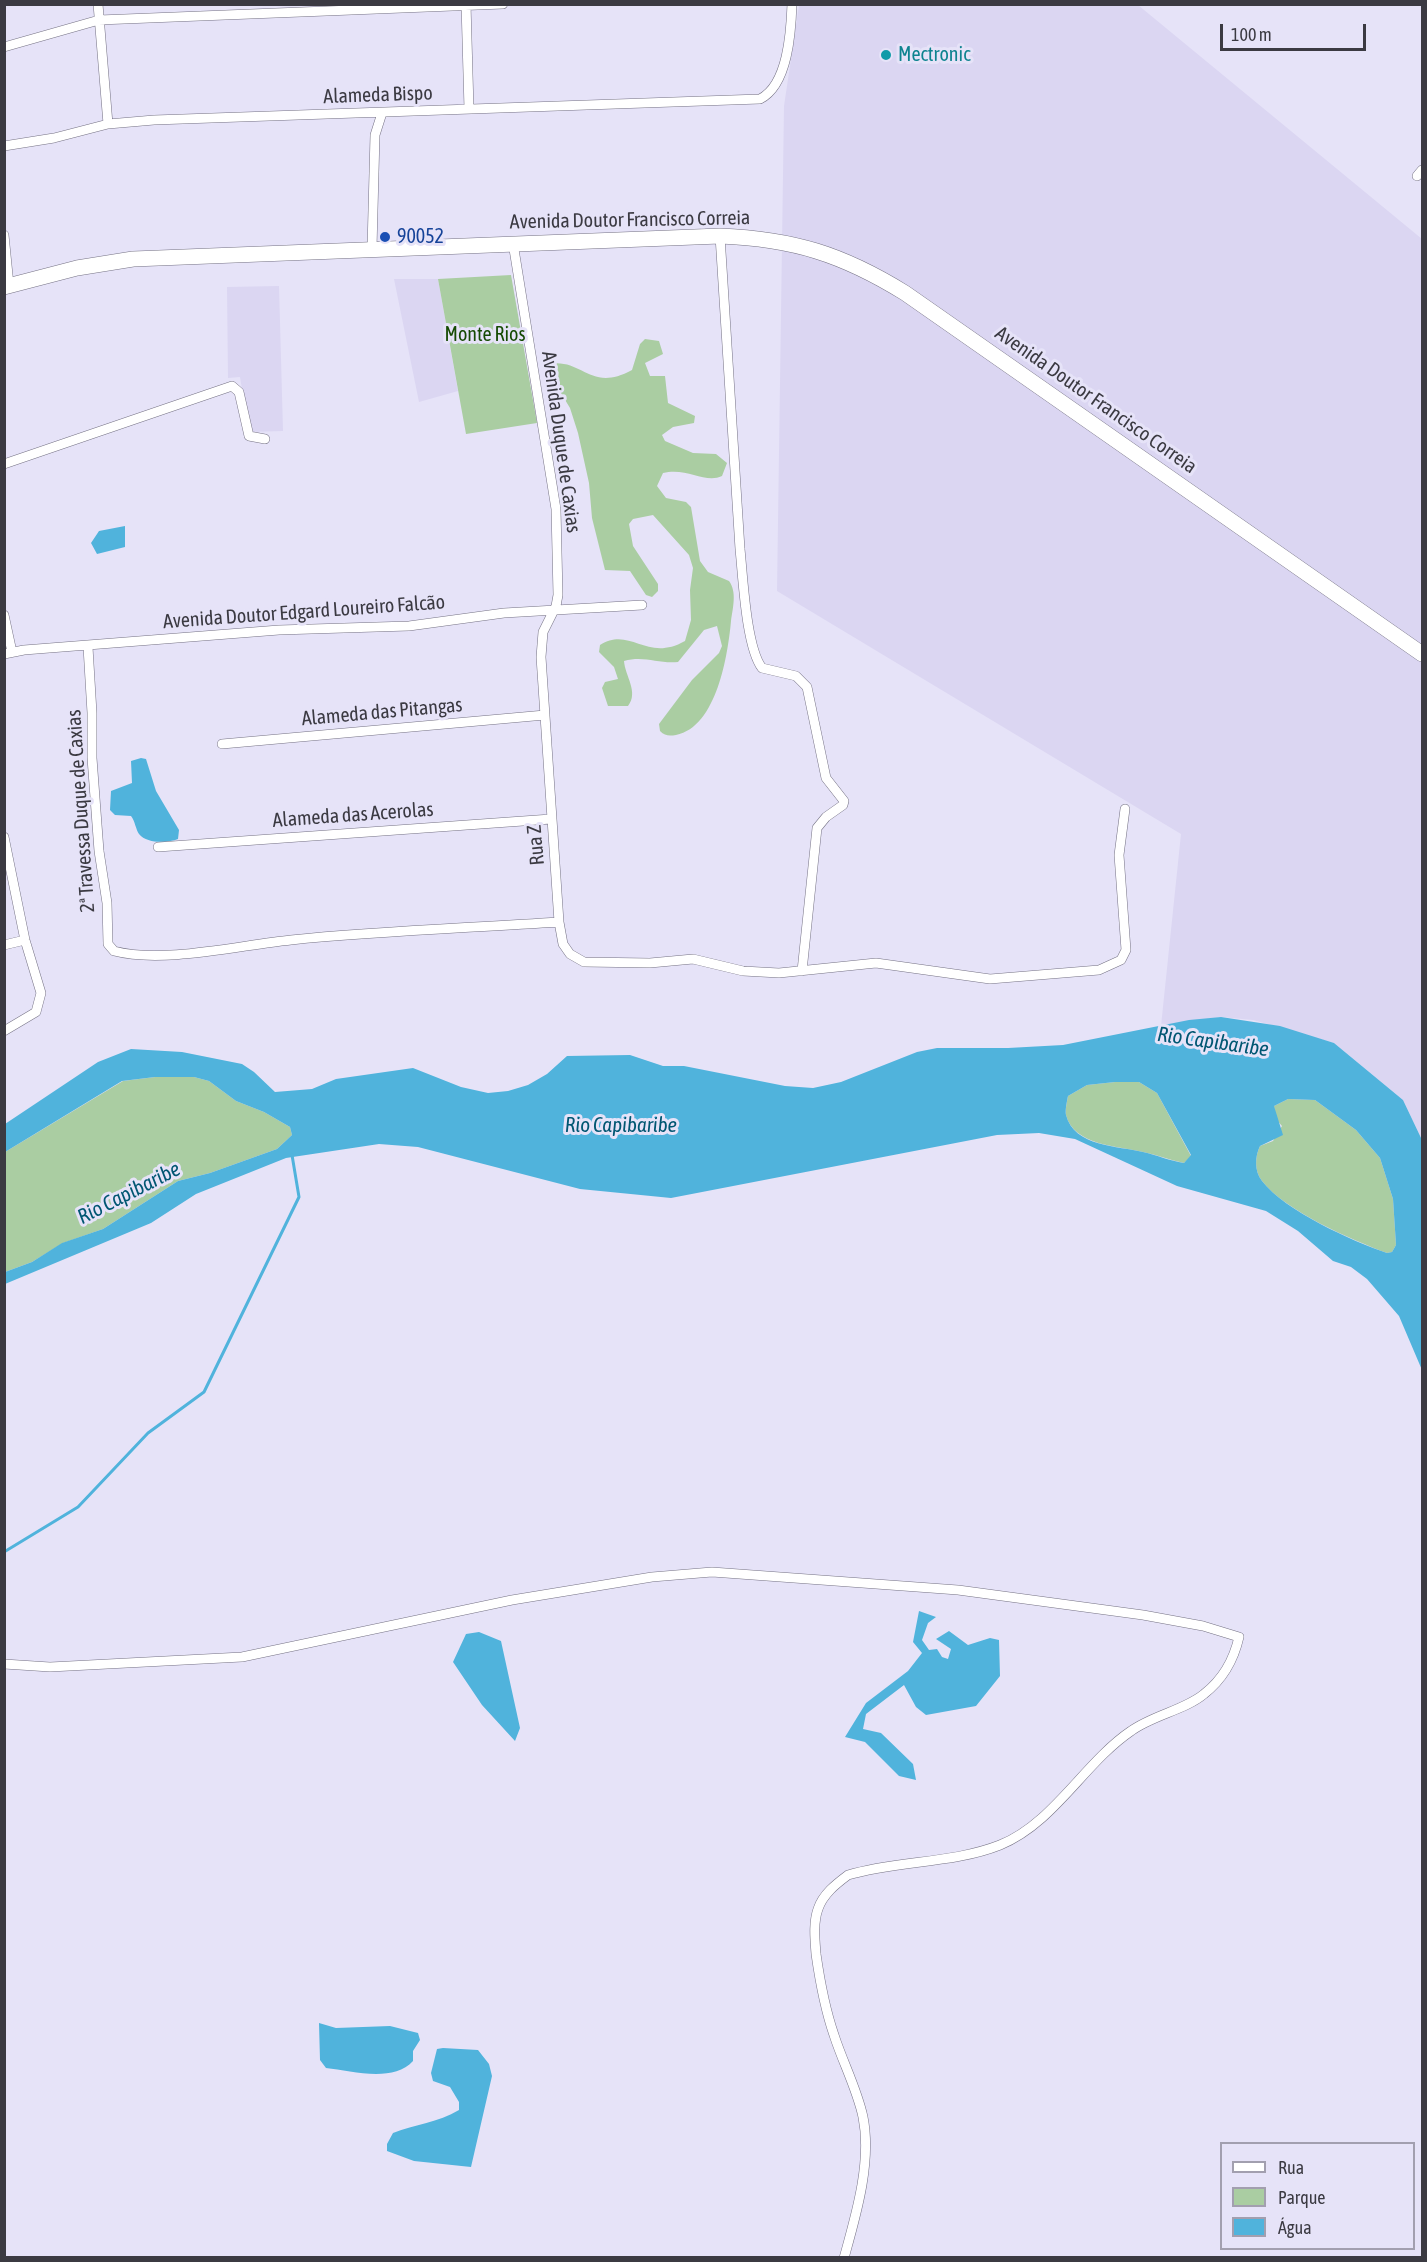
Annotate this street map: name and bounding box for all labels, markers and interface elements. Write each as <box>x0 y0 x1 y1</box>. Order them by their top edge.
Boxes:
scale bar <box>1223 12 1368 50</box>
text: 100 m <box>1231 24 1272 45</box>
place label: Mectronic <box>898 43 971 67</box>
marker: Mectronic <box>879 48 893 62</box>
street label: Alameda Bispo <box>323 81 433 109</box>
street label: Avenida Doutor Francisco Correia <box>510 206 750 234</box>
place label: 90052 <box>397 225 444 249</box>
marker: 90052 <box>378 230 392 244</box>
street label: Avenida Doutor Francisco Correia <box>991 321 1201 479</box>
park label: Monte Rios <box>445 323 525 347</box>
street label: Avenida Duque de Caxias <box>536 350 586 534</box>
street label: Avenida Doutor Edgard Loureiro Falcão <box>162 590 446 634</box>
street label: Alameda das Pitangas <box>301 693 463 731</box>
street label: 2ª Travessa Duque de Caxias <box>62 709 100 913</box>
street label: Alameda das Acerolas <box>272 797 434 833</box>
street label: Rua Z <box>522 824 550 866</box>
water label: Rio Capibaribe <box>1156 1022 1270 1062</box>
water label: Rio Capibaribe <box>565 1112 677 1138</box>
water label: Rio Capibaribe <box>73 1156 185 1230</box>
legend <box>1220 2142 1415 2250</box>
text: Rua <box>1278 2157 1304 2178</box>
text: Parque <box>1278 2187 1326 2208</box>
text: Água <box>1278 2217 1312 2238</box>

